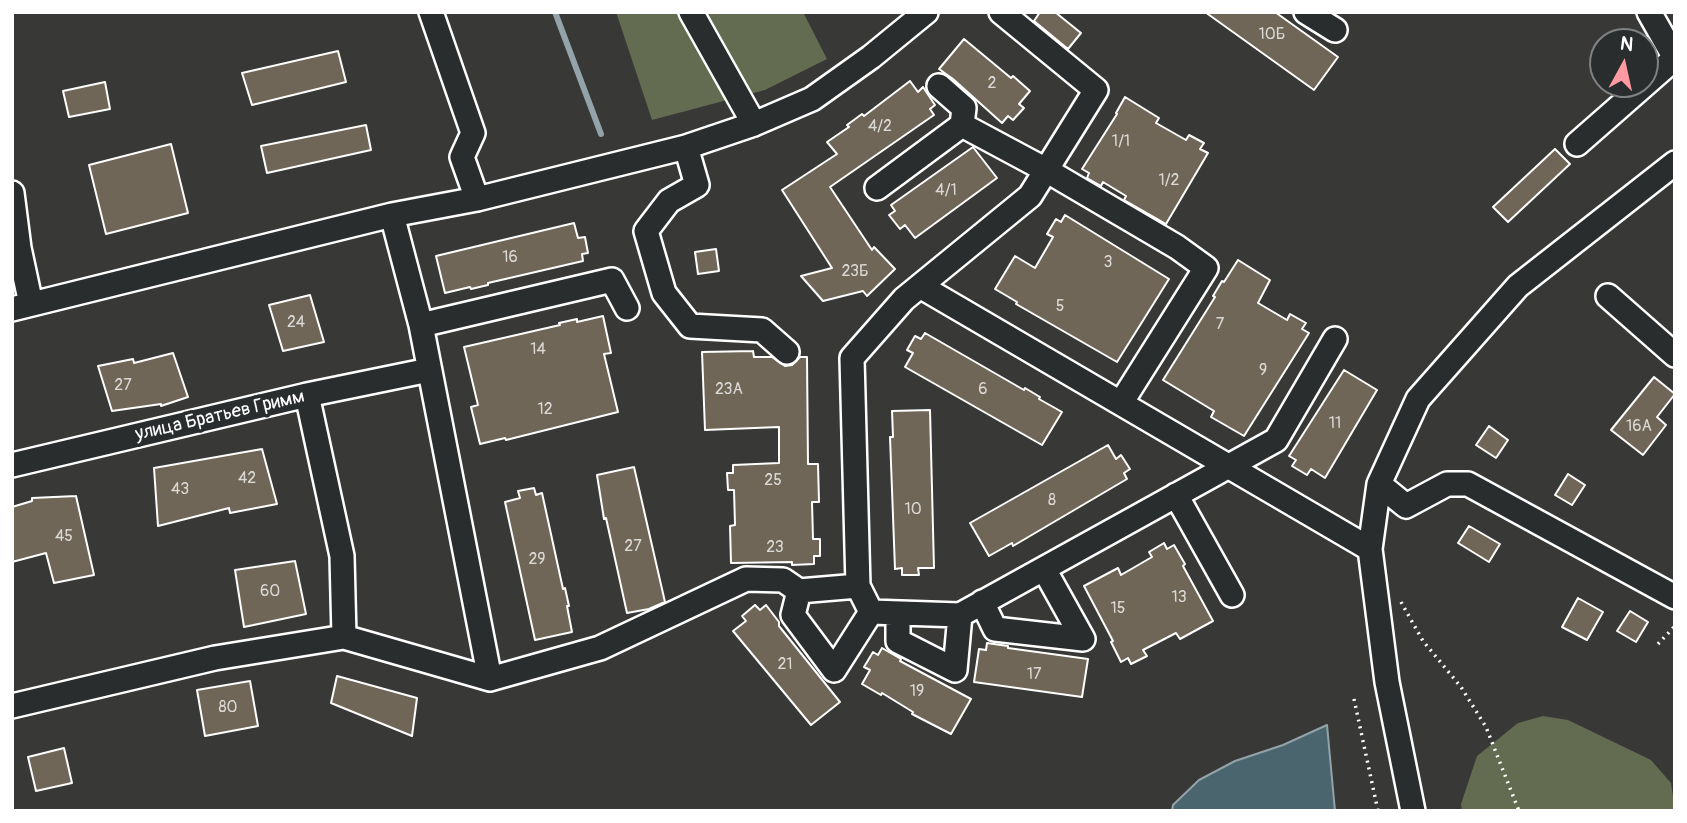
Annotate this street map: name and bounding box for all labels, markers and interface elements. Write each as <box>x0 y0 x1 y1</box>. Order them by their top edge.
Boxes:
house number: 10Б <box>1259 25 1285 45</box>
north arrow <box>1589 28 1659 98</box>
text: N <box>1619 31 1635 57</box>
house number: 2 <box>988 74 996 94</box>
house number: 4/2 <box>868 117 892 137</box>
house number: 1/1 <box>1112 132 1130 152</box>
house number: 1/2 <box>1159 171 1179 191</box>
house number: 4/1 <box>935 181 957 201</box>
house number: 16 <box>502 248 518 268</box>
house number: 3 <box>1104 253 1112 273</box>
house number: 23Б <box>842 262 868 282</box>
house number: 5 <box>1056 297 1064 317</box>
house number: 24 <box>287 313 305 333</box>
house number: 7 <box>1216 315 1224 335</box>
house number: 14 <box>530 340 546 360</box>
house number: 9 <box>1259 361 1267 381</box>
house number: 27 <box>114 376 132 396</box>
house number: 23А <box>715 380 743 400</box>
house number: 6 <box>978 380 988 400</box>
street label: улица Братьев Гримм <box>133 385 307 447</box>
house number: 12 <box>537 400 553 420</box>
house number: 11 <box>1329 414 1341 434</box>
house number: 16А <box>1626 417 1652 437</box>
house number: 42 <box>238 469 256 489</box>
house number: 25 <box>764 471 782 491</box>
house number: 43 <box>171 480 189 500</box>
house number: 8 <box>1048 491 1056 511</box>
house number: 10 <box>904 500 922 520</box>
house number: 45 <box>55 527 73 547</box>
house number: 27 <box>624 537 642 557</box>
house number: 23 <box>766 538 784 558</box>
house number: 29 <box>528 550 546 570</box>
house number: 60 <box>260 582 280 602</box>
house number: 13 <box>1171 588 1187 608</box>
house number: 15 <box>1111 599 1125 619</box>
house number: 21 <box>777 655 793 675</box>
house number: 17 <box>1027 665 1041 685</box>
house number: 19 <box>910 682 924 702</box>
house number: 80 <box>219 698 237 718</box>

